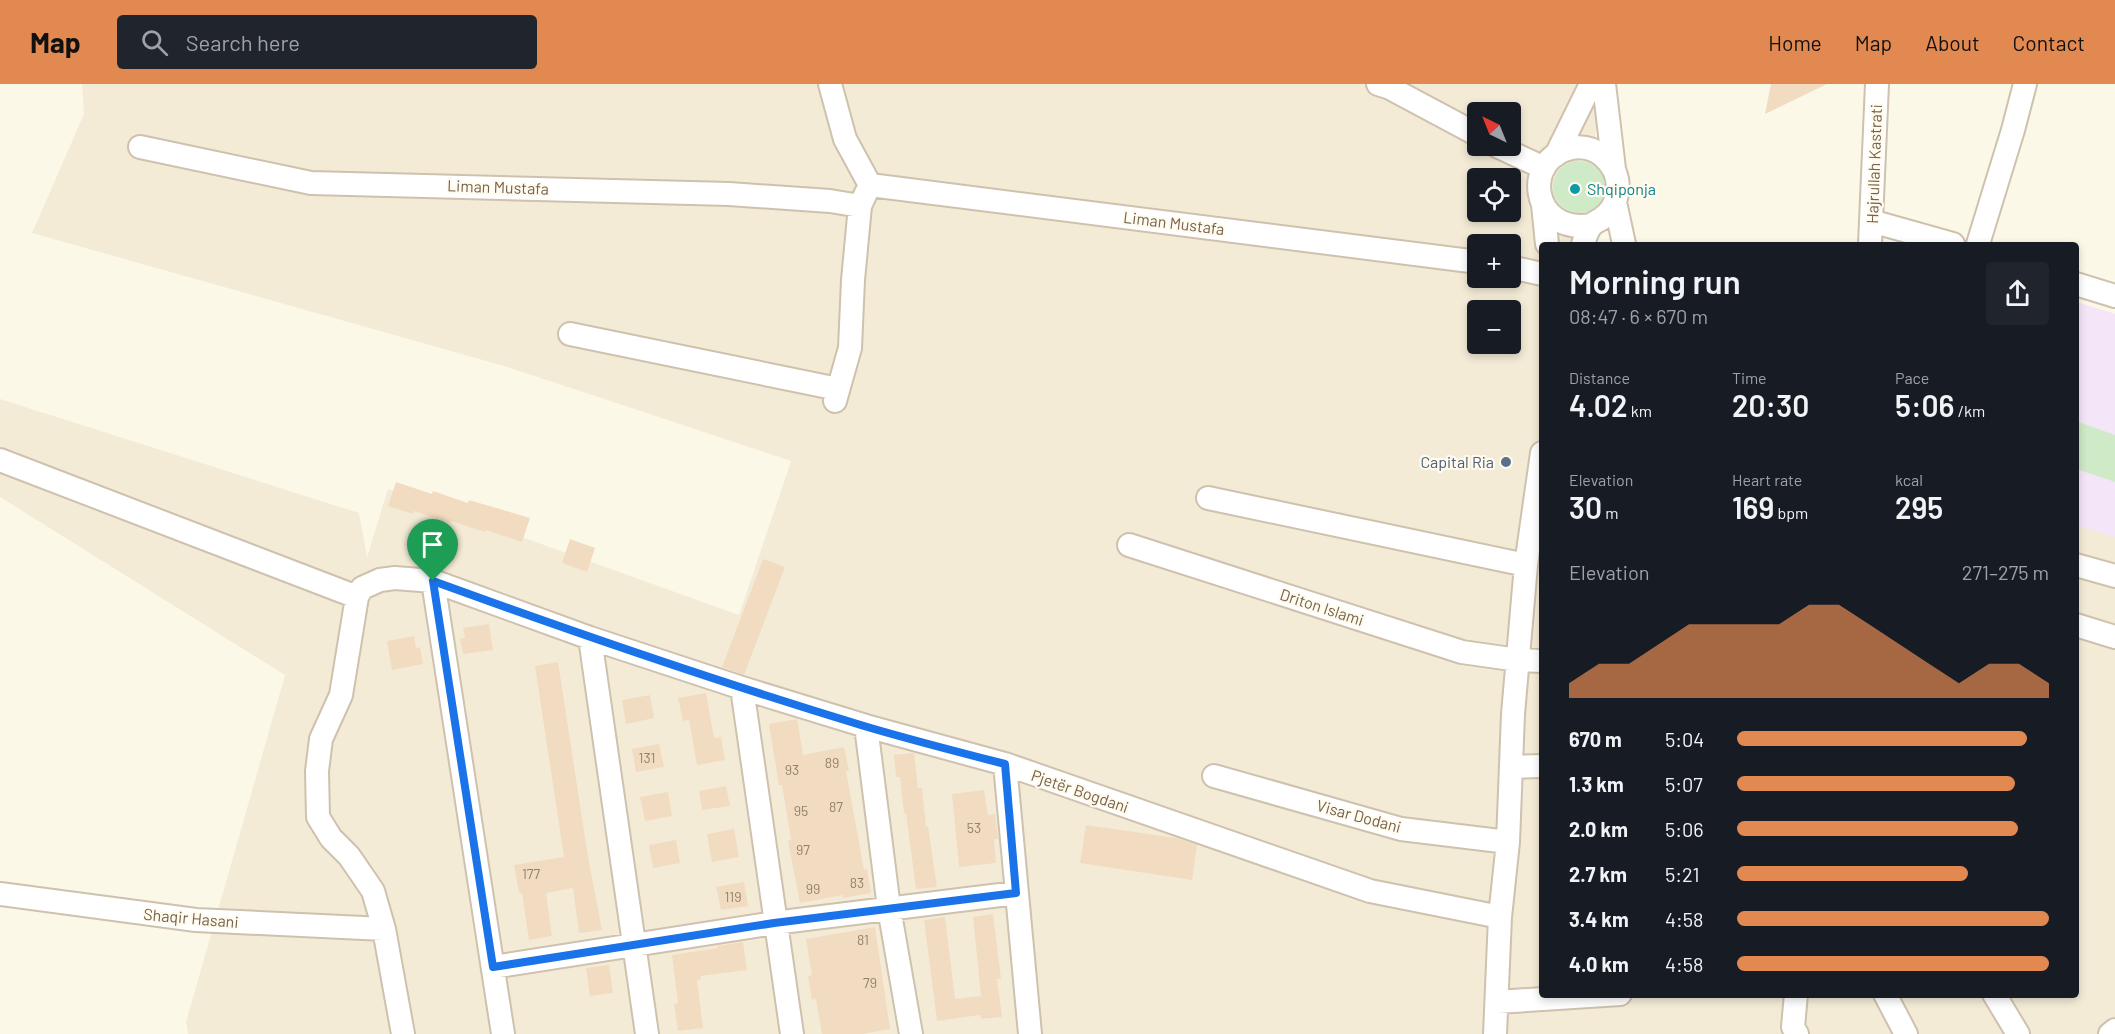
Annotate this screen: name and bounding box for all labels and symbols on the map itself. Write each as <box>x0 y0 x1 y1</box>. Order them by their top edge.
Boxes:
north arrow <box>1467 102 1521 156</box>
street label: Hajrullah Kastrati <box>1862 104 1885 224</box>
street label: Liman Mustafa <box>447 175 549 198</box>
place label: Shqiponja <box>1587 179 1656 198</box>
marker: Shqiponja <box>1568 182 1582 196</box>
street label: Liman Mustafa <box>1122 207 1226 238</box>
place label: Capital Ria <box>1420 452 1494 471</box>
marker: Capital Ria <box>1499 455 1513 469</box>
pin <box>407 519 458 581</box>
street label: Driton Islami <box>1278 584 1366 629</box>
house number: 131 <box>639 749 655 766</box>
house number: 89 <box>825 754 839 771</box>
house number: 93 <box>785 761 799 778</box>
street label: Pjetër Bogdani <box>1029 765 1131 816</box>
street label: Visar Dodani <box>1315 795 1403 836</box>
house number: 87 <box>829 798 843 815</box>
house number: 95 <box>794 802 808 819</box>
house number: 53 <box>967 819 981 836</box>
house number: 97 <box>796 841 810 858</box>
house number: 177 <box>522 865 540 882</box>
house number: 83 <box>850 874 864 891</box>
house number: 99 <box>806 880 820 897</box>
house number: 119 <box>724 888 742 905</box>
street label: Shaqir Hasani <box>143 904 239 931</box>
house number: 81 <box>857 931 869 948</box>
house number: 79 <box>863 974 877 991</box>

